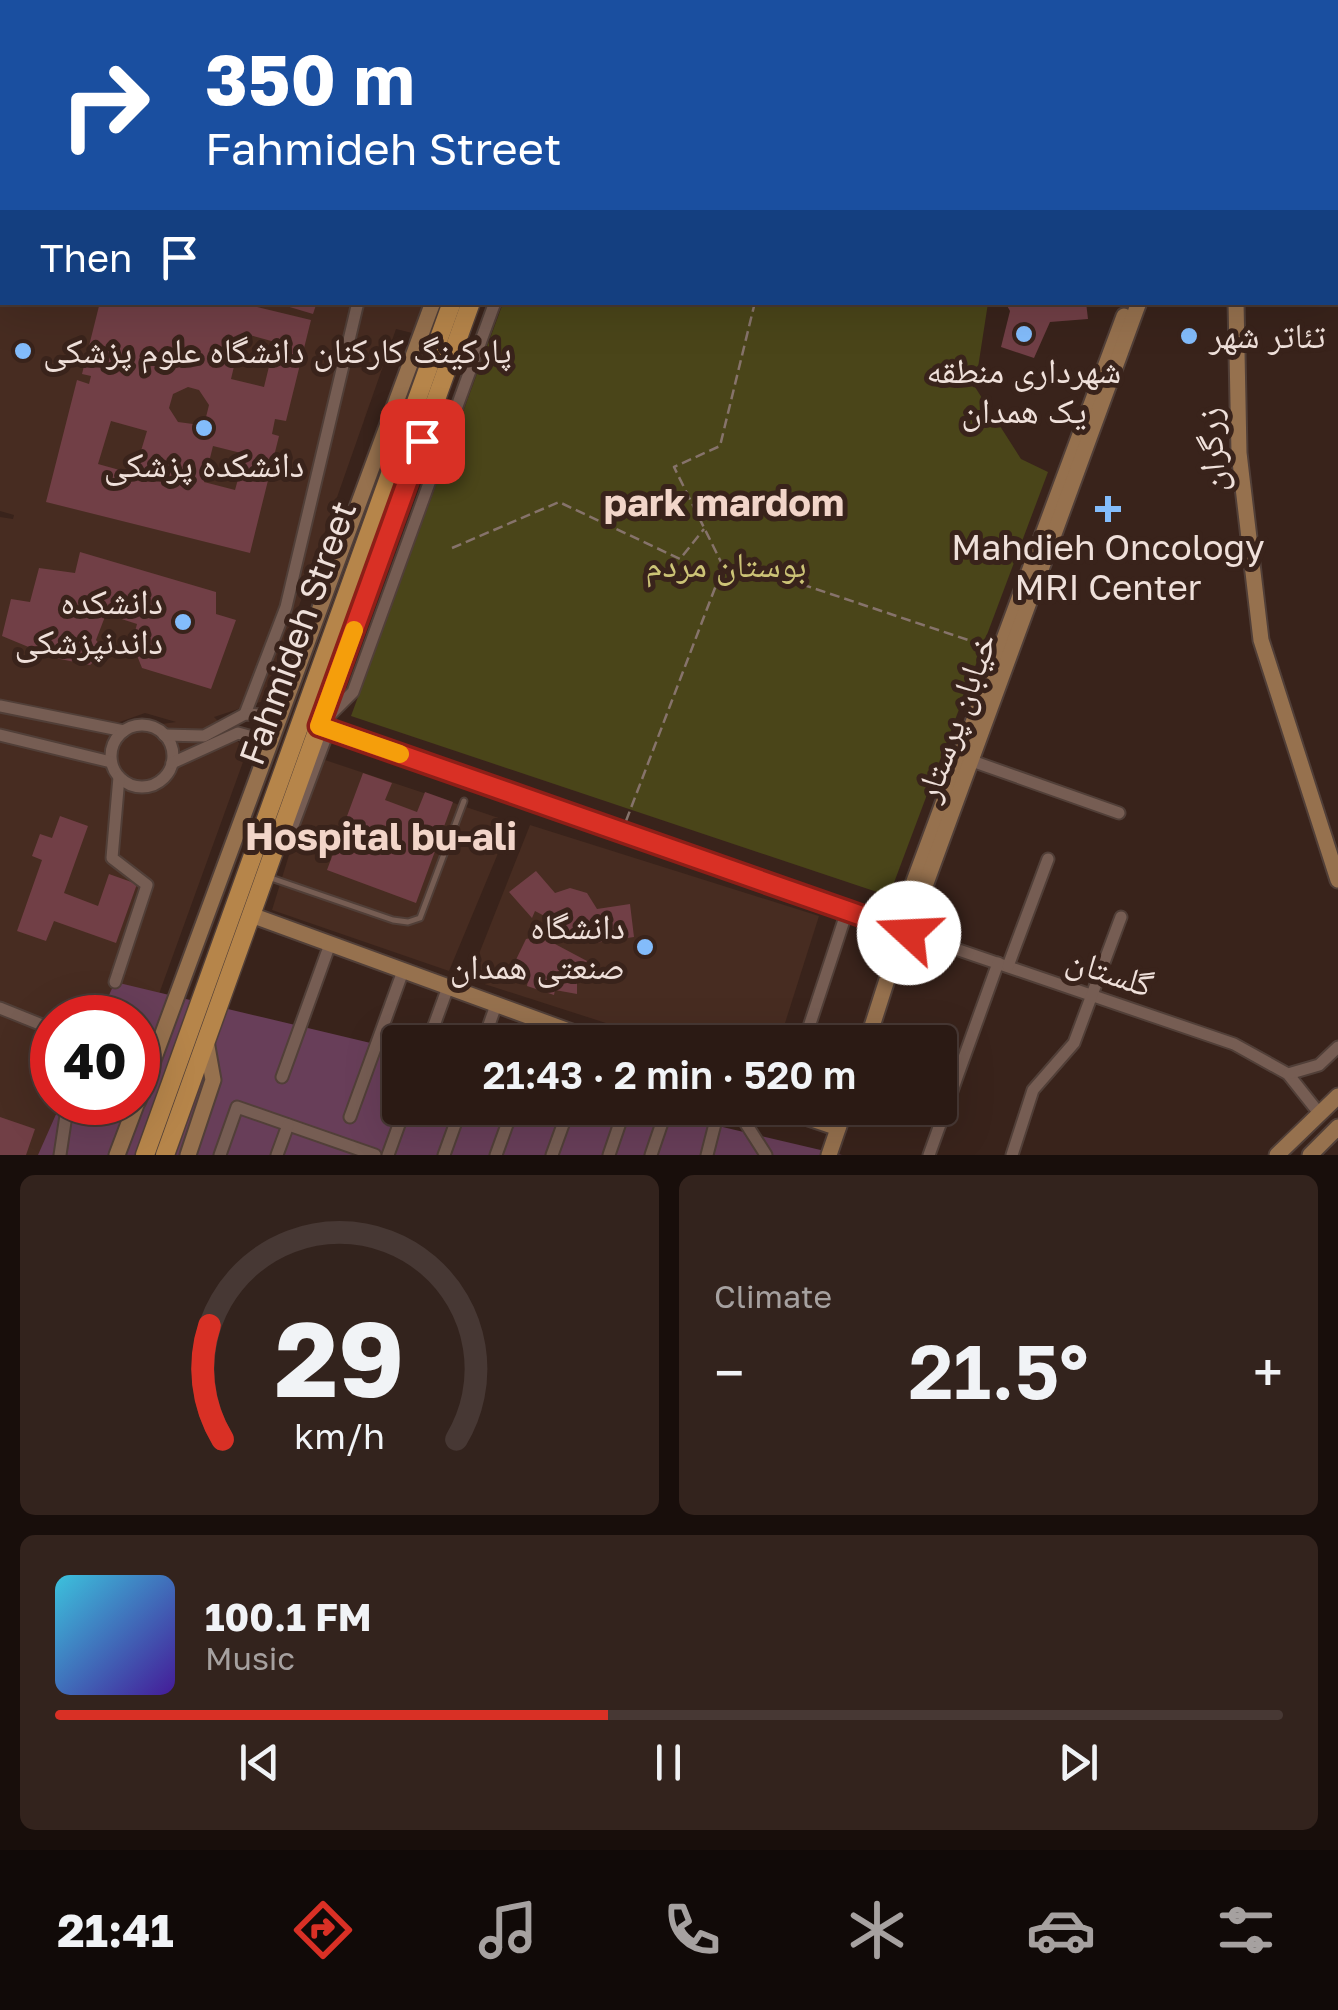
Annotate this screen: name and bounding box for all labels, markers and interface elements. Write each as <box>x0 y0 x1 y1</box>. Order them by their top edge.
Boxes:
text: 350 m <box>205 36 415 120</box>
icon: right <box>40 40 170 170</box>
text: Fahmideh Street <box>205 121 562 175</box>
icon: arrive <box>152 230 207 285</box>
text: Then <box>40 235 132 280</box>
place label: تئاتر شهر <box>1208 314 1325 356</box>
marker: شهرداری منطقه یک همدان <box>1013 323 1035 345</box>
marker: تئاتر شهر <box>1178 325 1200 347</box>
place label: پارکینگ کارکنان دانشگاه علوم پزشکی <box>43 329 512 374</box>
marker: پارکینگ کارکنان دانشگاه علوم پزشکی <box>12 340 34 362</box>
place label: شهرداری منطقه یک همدان <box>927 349 1121 432</box>
pin <box>380 399 465 484</box>
street label: زرگران <box>1186 406 1235 494</box>
icon: arrive <box>395 414 450 469</box>
marker: دانشکده پزشکی <box>193 417 215 439</box>
place label: دانشکده پزشکی <box>104 443 304 486</box>
district label: park mardom <box>604 479 844 524</box>
street label: Fahmideh Street <box>230 495 364 770</box>
marker: Mahdieh Oncology MRI Center <box>1095 496 1121 522</box>
place label: Mahdieh Oncology MRI Center <box>951 526 1265 608</box>
park label: بوستان مردم <box>645 543 807 588</box>
place label: دانشکده داندنپزشکی <box>14 580 163 663</box>
marker: دانشکده داندنپزشکی <box>172 611 194 633</box>
street label: خیابان پرستار <box>905 627 1006 808</box>
district label: Hospital bu-ali <box>245 813 517 858</box>
position arrow <box>857 881 961 985</box>
place label: دانشگاه صنعتی همدان <box>450 905 625 988</box>
marker: دانشگاه صنعتی همدان <box>634 936 656 958</box>
street label: گلستان <box>1061 937 1159 1006</box>
speed limit sign: 40 <box>30 995 160 1125</box>
text: 21:43 · 2 min · 520 m <box>483 1052 856 1097</box>
text: Climate <box>714 1277 832 1315</box>
text: 29 <box>275 1295 404 1420</box>
text: 21.5° <box>908 1325 1089 1416</box>
text: − <box>714 1339 744 1405</box>
text: + <box>1253 1339 1283 1405</box>
text: km/h <box>294 1414 385 1457</box>
text: 100.1 FM <box>205 1594 372 1639</box>
text: Music <box>205 1639 295 1677</box>
icon: previous <box>232 1735 287 1790</box>
icon: pause <box>641 1735 696 1790</box>
icon: next <box>1051 1735 1106 1790</box>
icon: directions <box>288 1895 358 1965</box>
icon: music <box>473 1895 543 1965</box>
icon: phone <box>657 1895 727 1965</box>
icon: climate <box>842 1895 912 1965</box>
icon: car <box>1026 1895 1096 1965</box>
icon: filters <box>1211 1895 1281 1965</box>
text: 21:41 <box>57 1903 174 1957</box>

